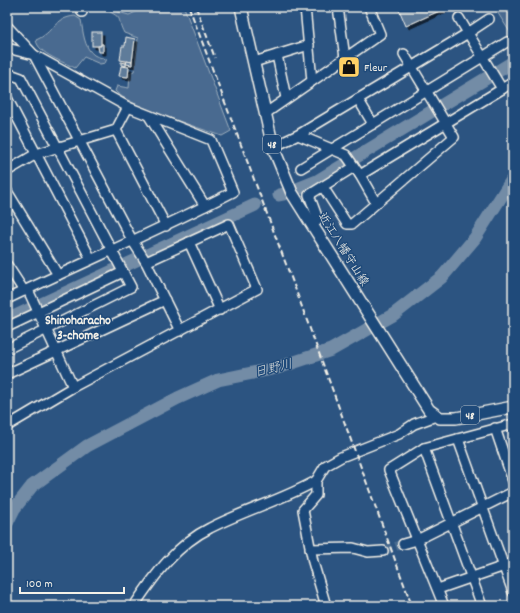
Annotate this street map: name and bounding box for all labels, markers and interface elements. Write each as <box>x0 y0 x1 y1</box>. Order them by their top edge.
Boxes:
shop icon: Fleur <box>336 54 362 80</box>
place label: Fleur <box>364 60 388 77</box>
road number: 48 <box>263 135 281 153</box>
street label: 近江八幡守山線 <box>313 210 372 290</box>
district label: Shinoharacho 3-chome <box>45 312 111 346</box>
water label: 日野川 <box>252 355 295 383</box>
road number: 48 <box>461 406 479 424</box>
scale bar <box>20 569 124 595</box>
text: 100 m <box>26 576 53 593</box>

